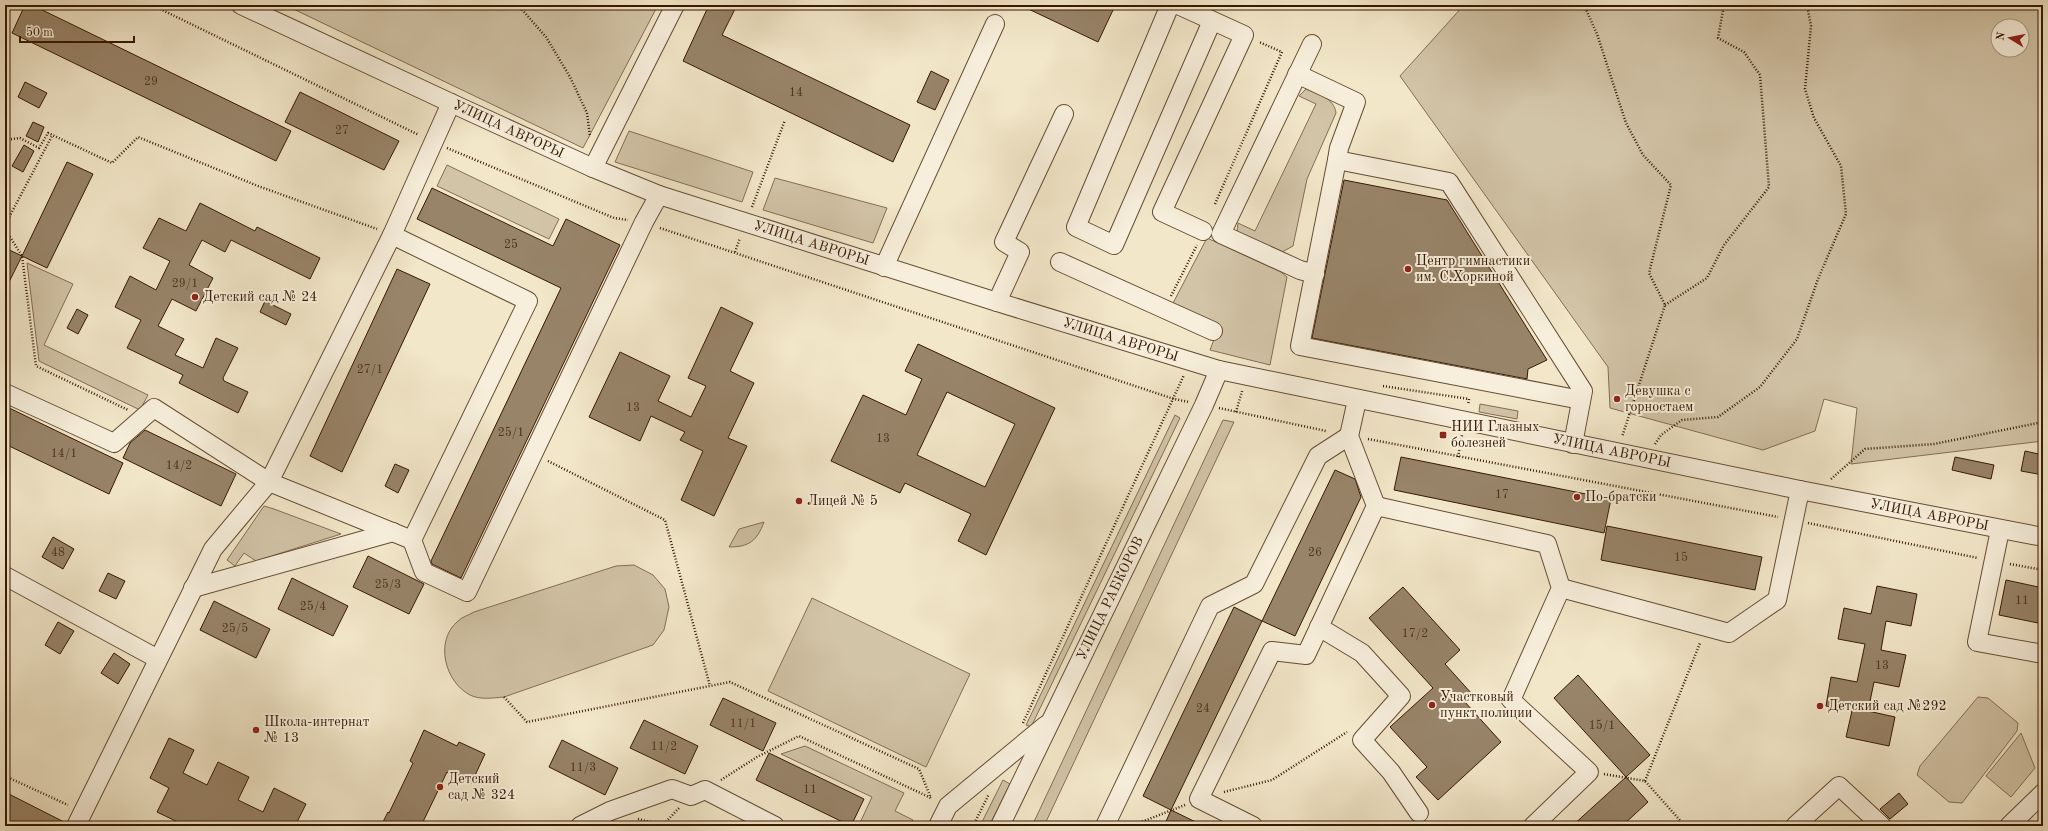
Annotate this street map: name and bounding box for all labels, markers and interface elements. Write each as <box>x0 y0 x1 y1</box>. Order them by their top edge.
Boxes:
scale bar <box>20 18 134 44</box>
north arrow <box>1990 18 2030 58</box>
text: 50 m <box>26 26 53 39</box>
text: N <box>1995 31 2008 42</box>
house number: 29 <box>144 76 158 88</box>
house number: 14 <box>789 87 803 99</box>
street label: УЛИЦА АВРОРЫ <box>451 98 566 161</box>
house number: 27 <box>335 125 349 137</box>
street label: УЛИЦА АВРОРЫ <box>752 218 871 268</box>
house number: 25 <box>504 238 518 251</box>
place label: Центр гимнастики им. С.Хоркиной <box>1416 254 1530 284</box>
marker: Центр гимнастики им. С.Хоркиной <box>1403 264 1413 274</box>
house number: 29/1 <box>172 278 198 290</box>
place label: Детский сад № 24 <box>203 290 317 304</box>
marker: Детский сад № 24 <box>190 292 200 302</box>
street label: УЛИЦА АВРОРЫ <box>1061 316 1180 364</box>
house number: 27/1 <box>357 364 383 376</box>
place label: Девушка с горностаем <box>1625 384 1693 414</box>
marker: Девушка с горностаем <box>1612 394 1622 404</box>
house number: 13 <box>626 402 640 414</box>
place label: НИИ Глазных болезней <box>1451 420 1540 450</box>
house number: 25/1 <box>498 426 524 439</box>
marker: НИИ Глазных болезней <box>1438 430 1448 440</box>
street label: УЛИЦА АВРОРЫ <box>1551 432 1672 470</box>
house number: 13 <box>876 433 890 445</box>
house number: 14/1 <box>51 448 77 460</box>
house number: 14/2 <box>166 460 192 472</box>
house number: 17 <box>1495 489 1509 501</box>
place label: По-братски <box>1585 490 1657 504</box>
marker: По-братски <box>1572 492 1582 502</box>
place label: Лицей № 5 <box>807 494 878 508</box>
marker: Лицей № 5 <box>794 496 804 506</box>
street label: УЛИЦА АВРОРЫ <box>1869 497 1990 533</box>
street label: УЛИЦА РАБКОРОВ <box>1075 534 1146 662</box>
house number: 48 <box>51 547 65 559</box>
house number: 26 <box>1308 547 1322 559</box>
house number: 15 <box>1674 551 1688 564</box>
house number: 25/3 <box>375 578 401 591</box>
house number: 11 <box>2015 595 2029 607</box>
house number: 25/4 <box>300 600 326 613</box>
house number: 25/5 <box>222 622 248 635</box>
house number: 17/2 <box>1402 628 1428 640</box>
house number: 13 <box>1875 660 1889 672</box>
place label: Участковый пункт полиции <box>1440 690 1532 720</box>
place label: Детский сад №292 <box>1828 699 1947 713</box>
marker: Участковый пункт полиции <box>1427 700 1437 710</box>
marker: Детский сад №292 <box>1815 701 1825 711</box>
house number: 24 <box>1196 703 1210 715</box>
place label: Школа-интернат № 13 <box>264 715 370 745</box>
house number: 11/1 <box>730 718 756 730</box>
house number: 15/1 <box>1589 719 1615 732</box>
marker: Школа-интернат № 13 <box>251 725 261 735</box>
house number: 11/2 <box>651 741 677 753</box>
house number: 11/3 <box>570 762 596 774</box>
place label: Детский сад № 324 <box>448 772 515 802</box>
marker: Детский сад № 324 <box>435 782 445 792</box>
house number: 11 <box>803 784 817 796</box>

